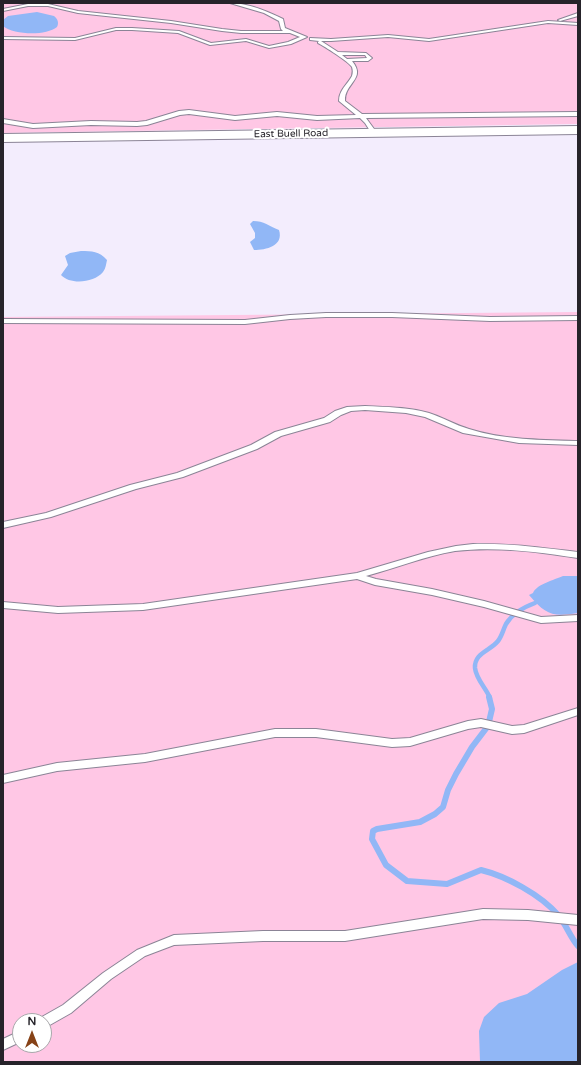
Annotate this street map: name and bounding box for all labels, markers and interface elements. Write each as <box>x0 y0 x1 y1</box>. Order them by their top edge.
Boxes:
street label: East Buell Road <box>254 127 328 141</box>
north arrow <box>12 1013 52 1053</box>
text: N <box>28 1015 36 1028</box>

